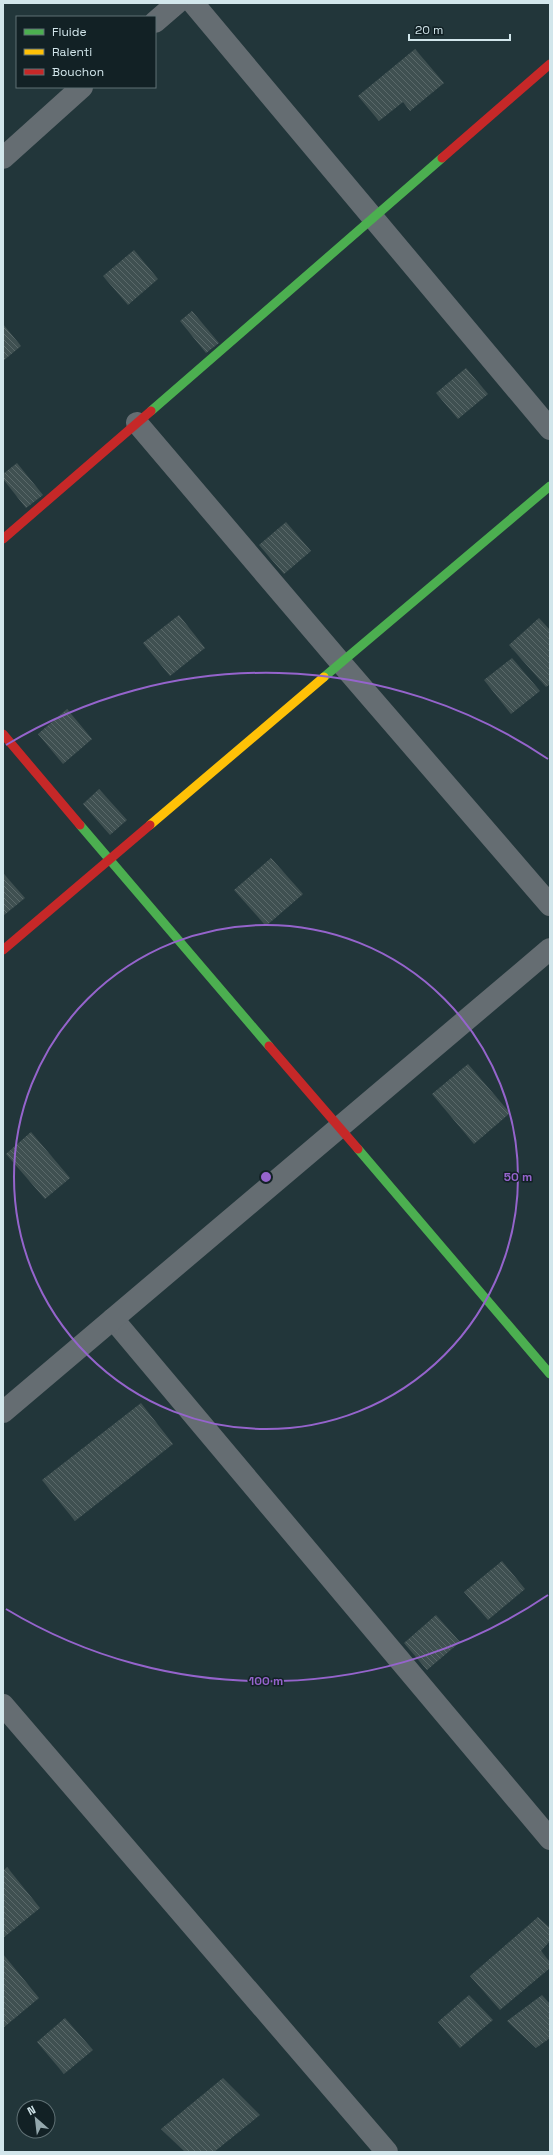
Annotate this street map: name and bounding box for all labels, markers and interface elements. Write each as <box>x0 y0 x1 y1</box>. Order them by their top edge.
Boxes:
legend <box>16 16 156 88</box>
scale bar <box>409 16 510 42</box>
text: 20 m <box>415 22 443 38</box>
text: Fluide <box>52 24 87 40</box>
text: Ralenti <box>52 44 92 60</box>
text: Bouchon <box>52 64 104 80</box>
text: 50 m <box>504 1169 532 1185</box>
centre of rings <box>259 1170 273 1184</box>
text: 100 m <box>249 1673 283 1689</box>
north arrow <box>16 2099 56 2139</box>
text: N <box>25 2102 38 2118</box>

